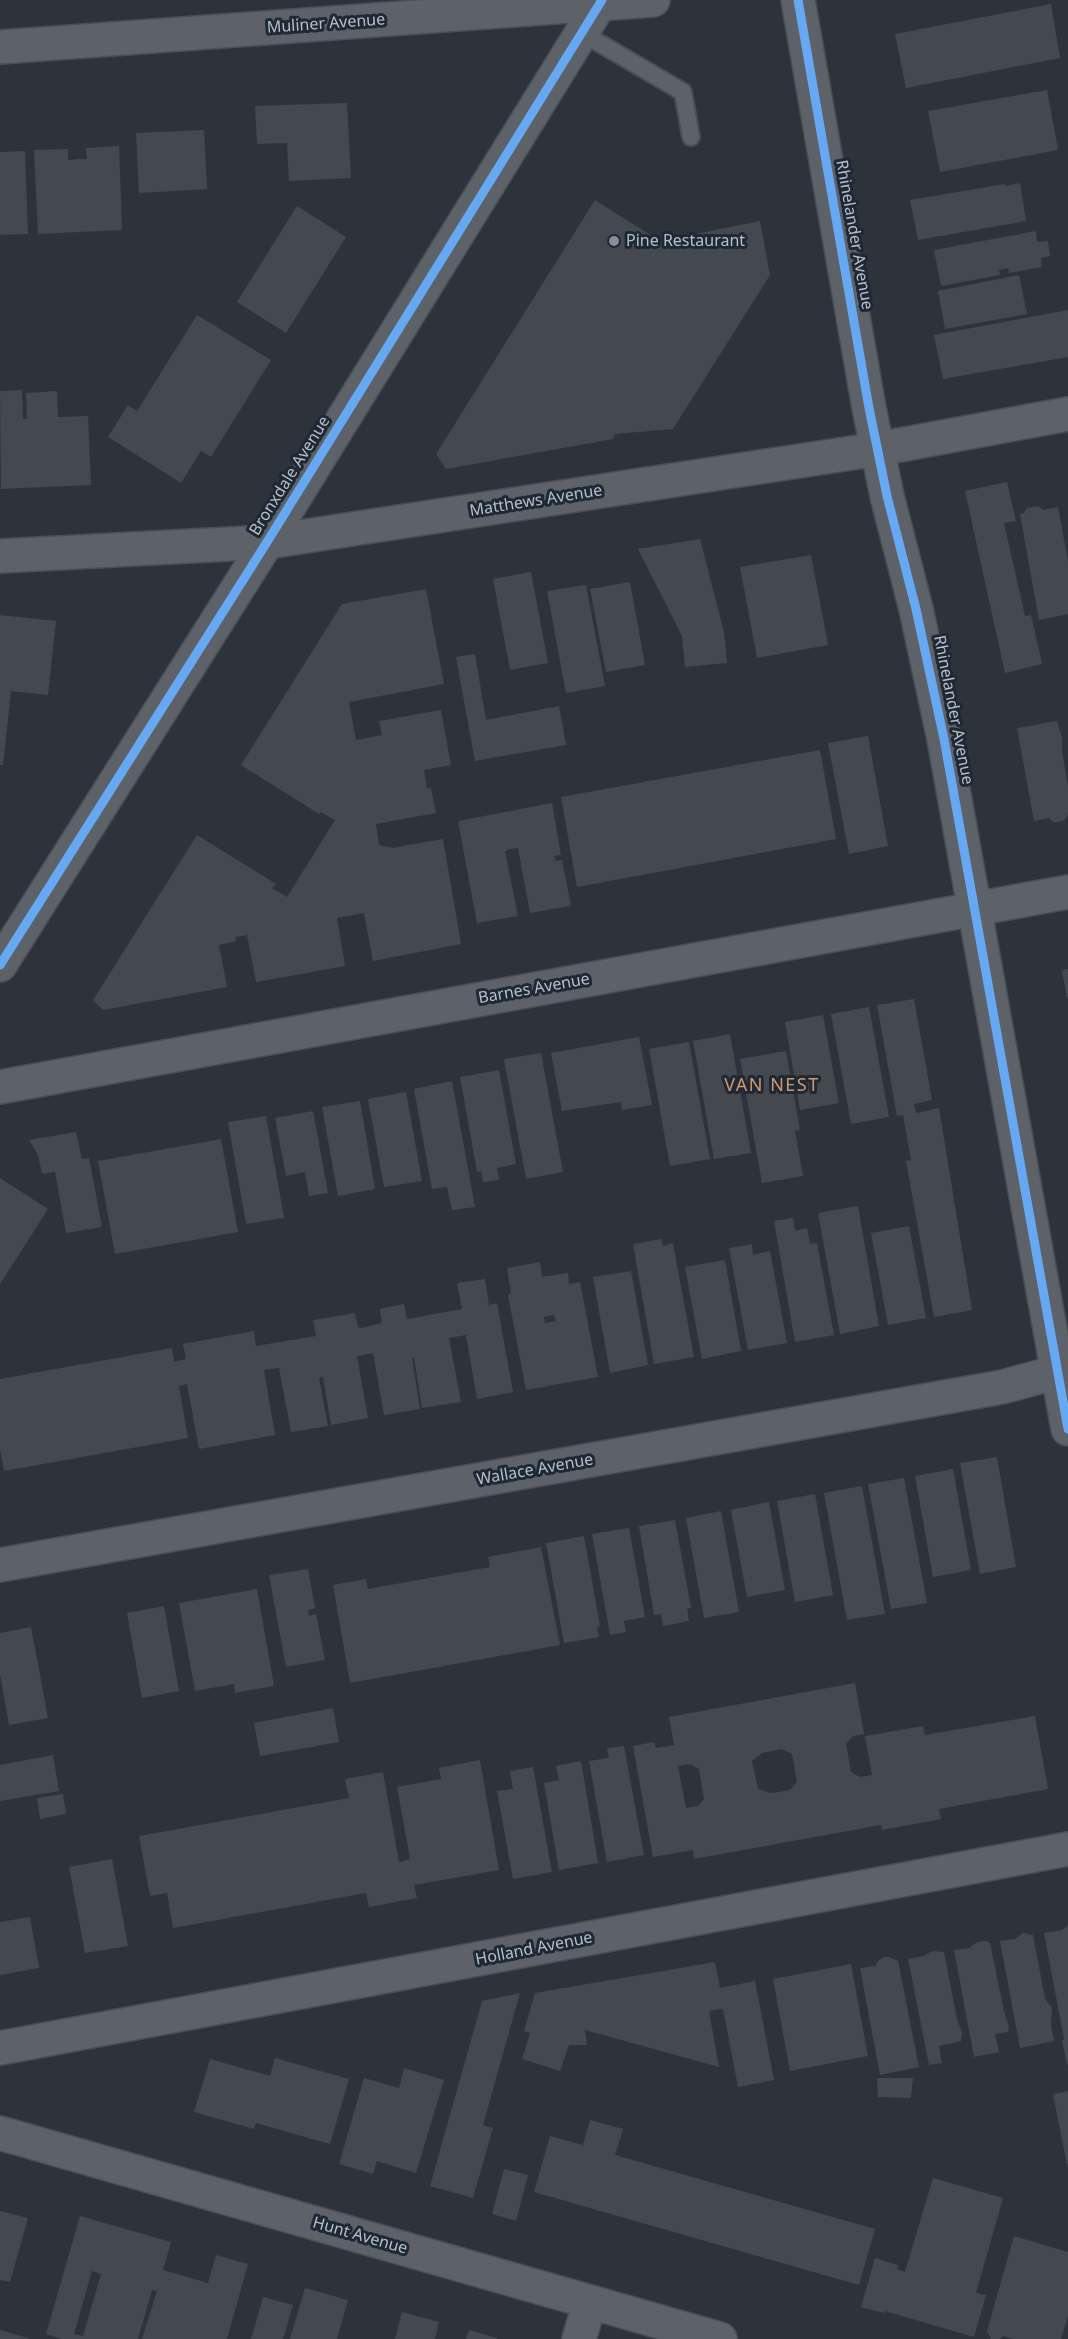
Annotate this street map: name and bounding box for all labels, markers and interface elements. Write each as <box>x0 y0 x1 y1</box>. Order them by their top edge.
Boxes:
street label: Muliner Avenue <box>266 10 386 38</box>
street label: Rhinelander Avenue <box>831 159 877 311</box>
place label: Pine Restaurant <box>626 231 745 251</box>
marker: Pine Restaurant <box>607 234 621 248</box>
street label: Bronxdale Avenue <box>246 413 334 539</box>
street label: Matthews Avenue <box>468 481 604 521</box>
street label: Rhinelander Avenue <box>929 634 977 786</box>
street label: Barnes Avenue <box>477 970 591 1008</box>
district label: VAN NEST <box>724 1075 820 1097</box>
street label: Wallace Avenue <box>475 1450 595 1490</box>
street label: Holland Avenue <box>474 1928 594 1970</box>
street label: Hunt Avenue <box>310 2213 410 2259</box>

